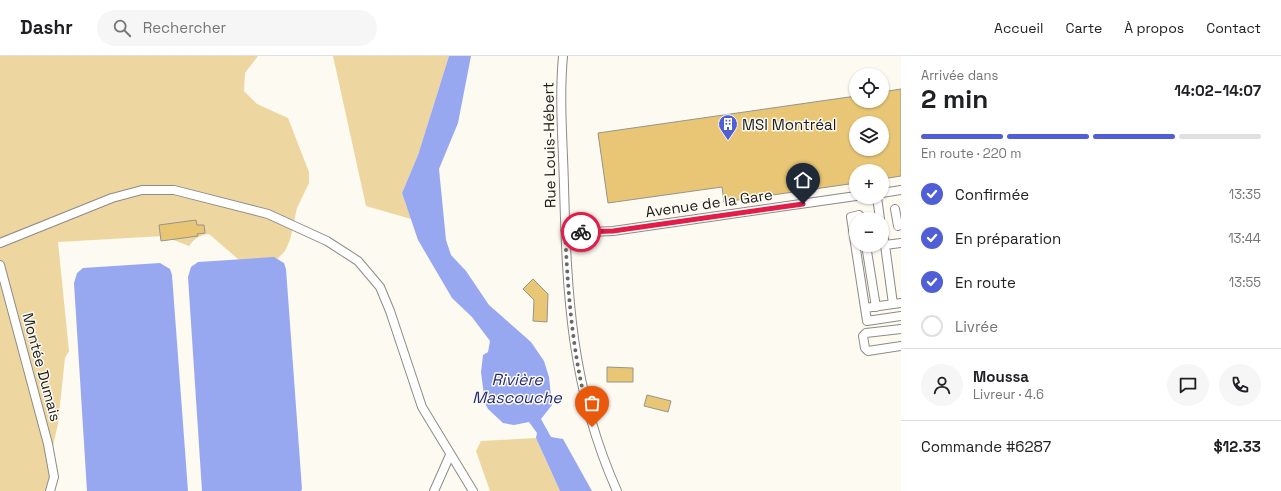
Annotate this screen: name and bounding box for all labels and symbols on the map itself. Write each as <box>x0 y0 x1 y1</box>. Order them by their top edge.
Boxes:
street label: Rue Louis-Hébert <box>538 82 560 208</box>
building icon: MSI Montréal <box>717 113 739 141</box>
place label: MSI Montréal <box>742 115 836 134</box>
pin <box>786 163 820 204</box>
street label: Avenue de la Gare <box>644 185 774 221</box>
courier <box>561 212 601 252</box>
street label: Montée Dumais <box>18 311 66 423</box>
water label: Rivière Mascouche <box>472 369 562 408</box>
pin <box>575 386 609 427</box>

